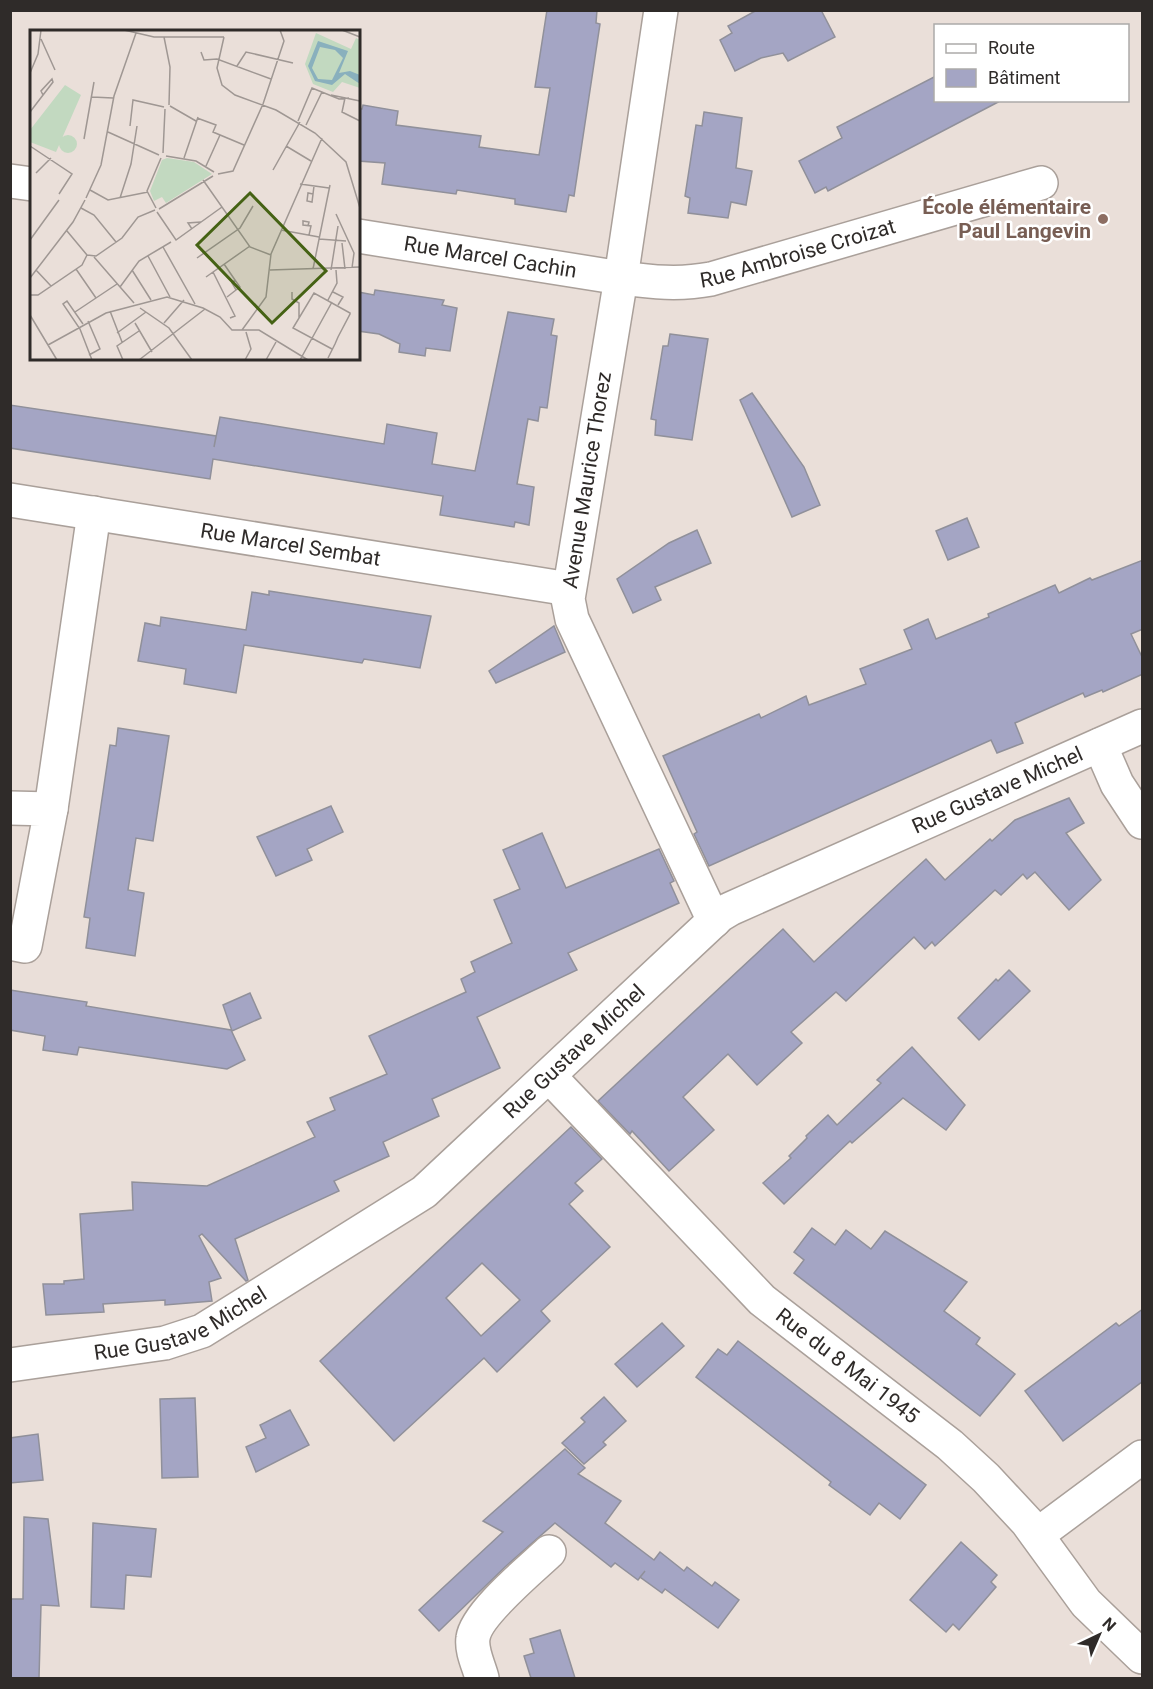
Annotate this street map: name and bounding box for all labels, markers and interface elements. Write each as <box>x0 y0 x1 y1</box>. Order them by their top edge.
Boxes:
legend <box>934 24 1129 102</box>
inset map <box>30 30 360 360</box>
text: Route <box>988 37 1035 58</box>
text: Bâtiment <box>988 67 1061 88</box>
place label: École élémentaire Paul Langevin <box>922 195 1091 243</box>
marker: École élémentaire Paul Langevin <box>1096 212 1110 226</box>
street label: Rue Ambroise Croizat <box>698 214 898 293</box>
street label: Rue Marcel Cachin <box>402 232 578 283</box>
street label: Avenue Maurice Thorez <box>558 370 616 590</box>
street label: Rue Marcel Sembat <box>199 518 382 571</box>
street label: Rue Gustave Michel <box>908 742 1087 839</box>
street label: Rue Gustave Michel <box>499 980 650 1123</box>
street label: Rue Gustave Michel <box>92 1282 271 1365</box>
street label: Rue du 8 Mai 1945 <box>771 1303 924 1429</box>
north arrow <box>1069 1605 1129 1665</box>
text: N <box>1098 1614 1120 1635</box>

